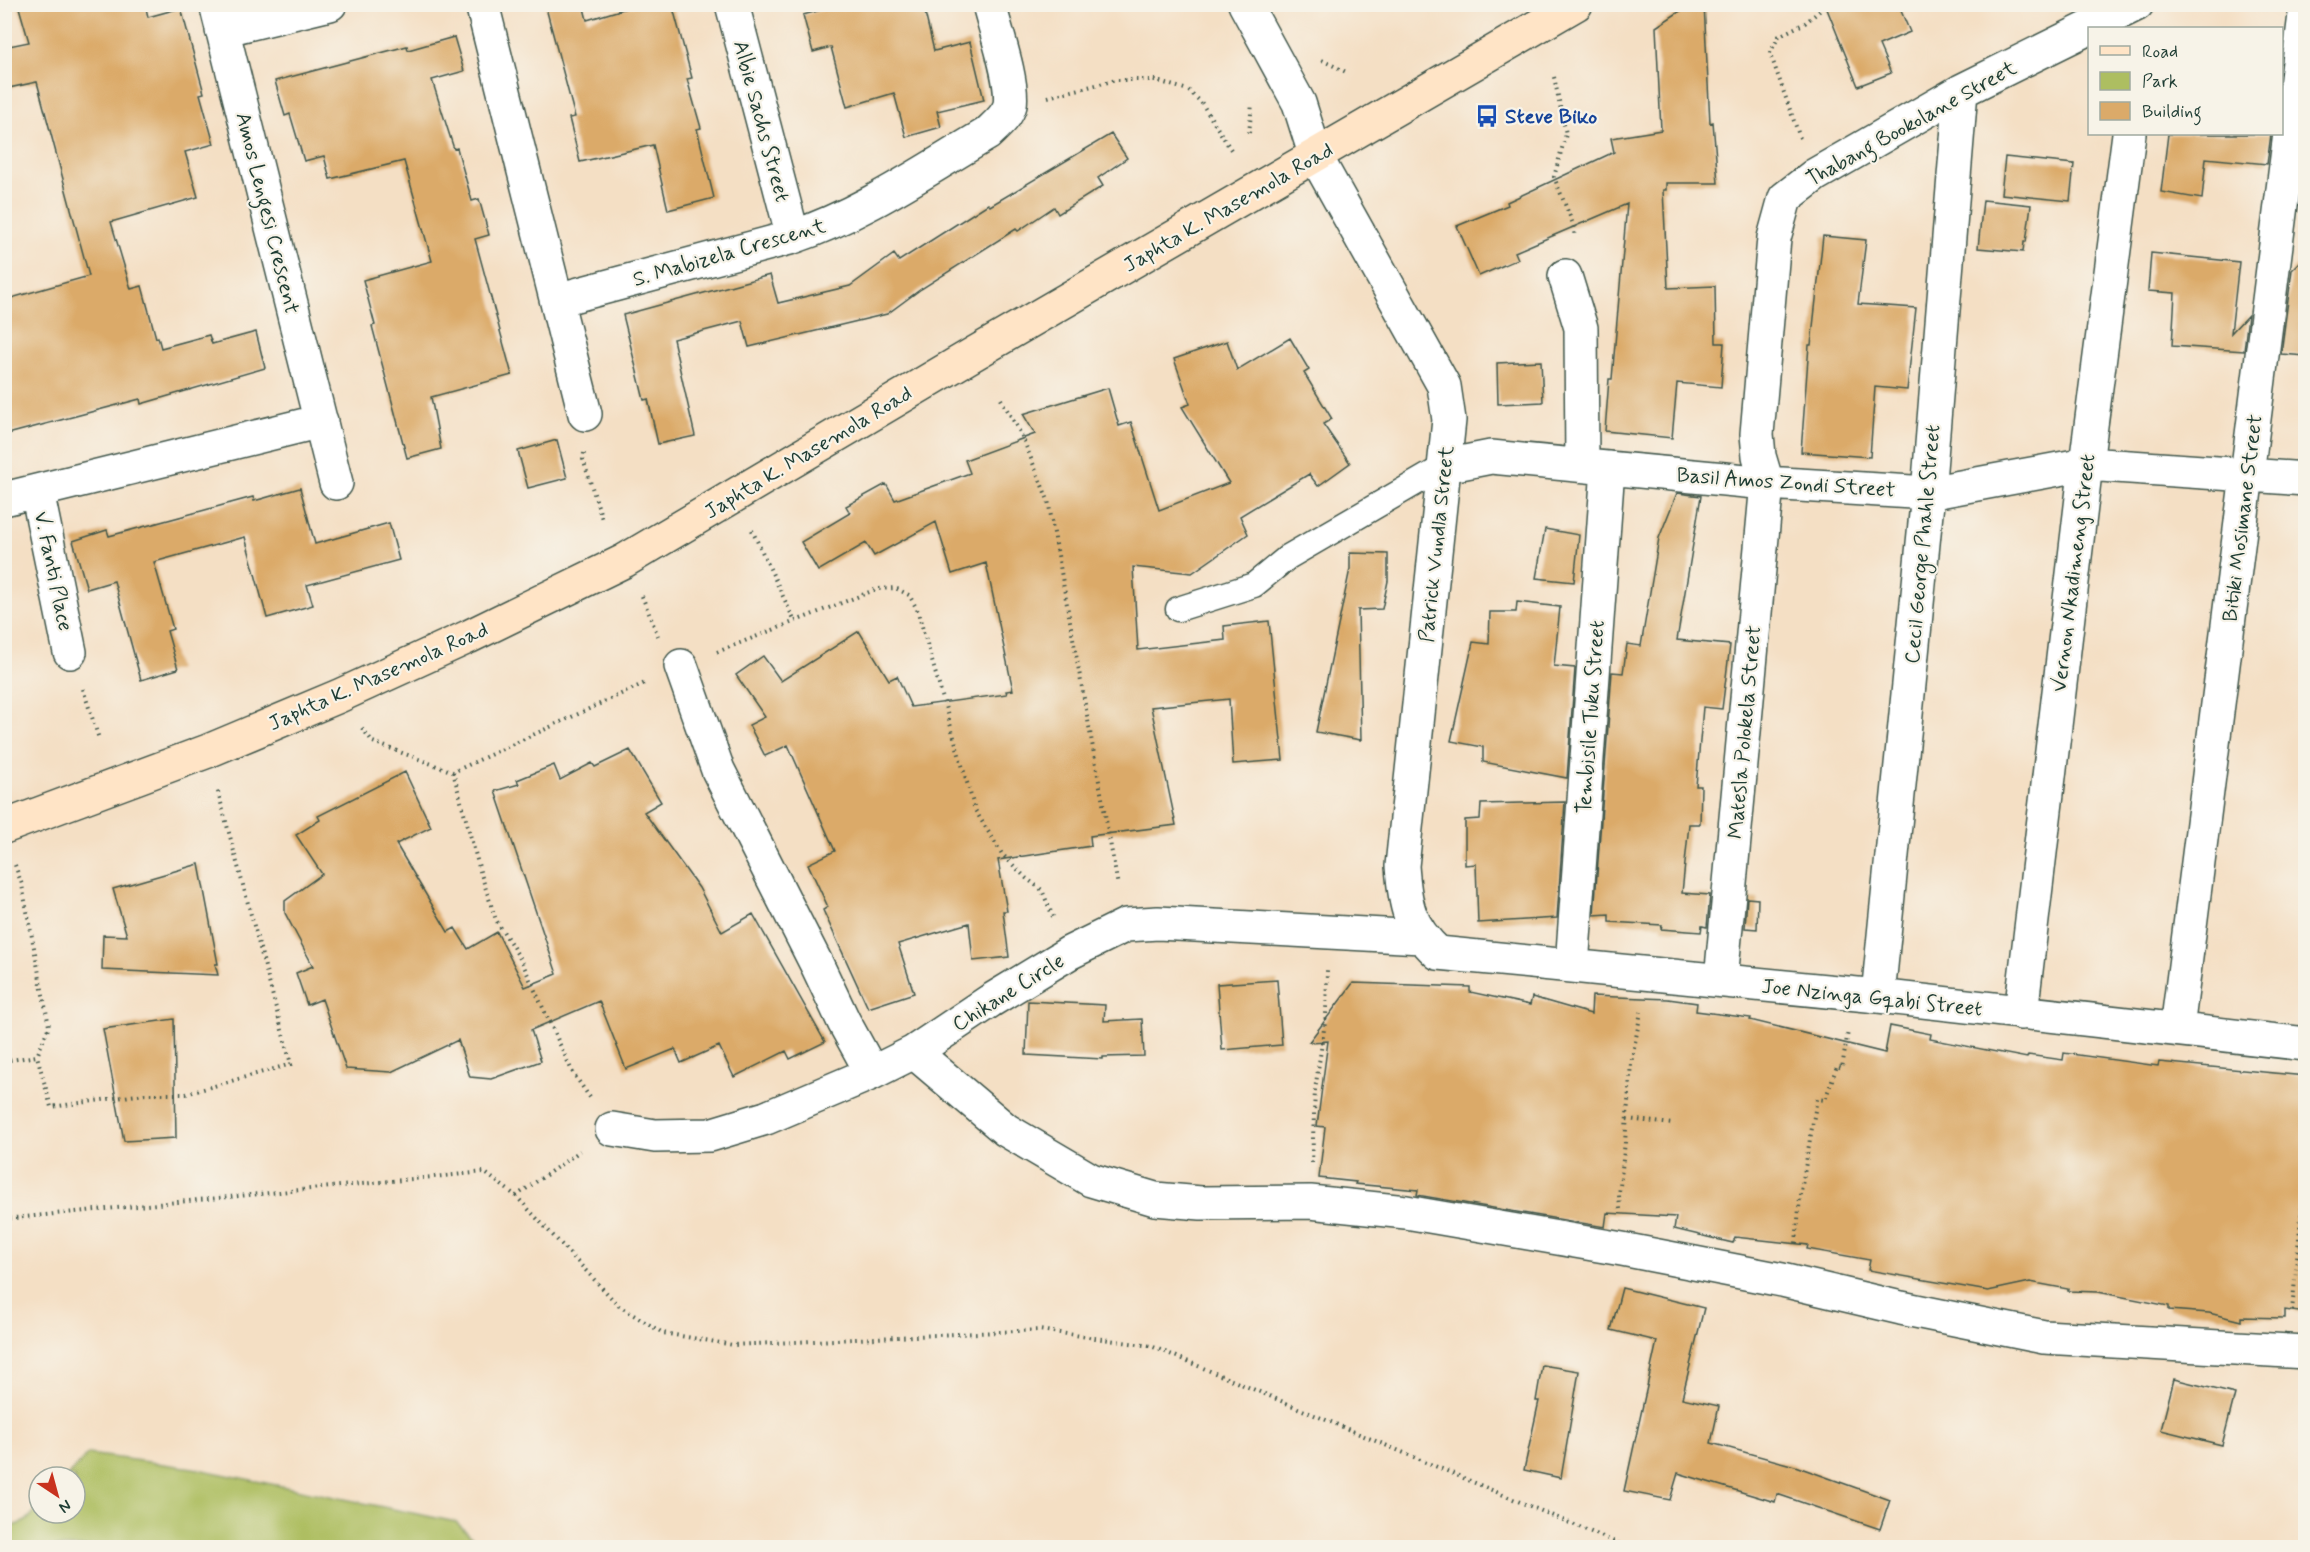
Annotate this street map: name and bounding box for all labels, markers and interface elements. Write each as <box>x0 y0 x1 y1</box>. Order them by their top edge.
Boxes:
legend <box>2088 27 2283 135</box>
street label: Albie Sachs Street <box>726 37 796 205</box>
text: Road <box>2142 40 2178 64</box>
street label: Thabang Bookolane Street <box>1801 54 2023 195</box>
text: Park <box>2142 70 2178 94</box>
text: Building <box>2142 100 2202 126</box>
bus stop icon: Steve Biko <box>1474 103 1500 129</box>
place label: Steve Biko <box>1505 103 1597 131</box>
street label: Amos Lengesi Crescent <box>226 109 306 318</box>
street label: Japhta K. Masemola Road <box>1119 136 1338 279</box>
street label: S. Mabizela Crescent <box>630 212 829 294</box>
street label: Japhta K. Masemola Road <box>699 380 918 526</box>
street label: Bitiki Mosimane Street <box>2216 413 2270 623</box>
street label: Cecil George Phahle Street <box>1899 423 1948 665</box>
street label: Patrick Vundla Street <box>1413 444 1461 644</box>
street label: Vernon Nkadimeng Street <box>2045 452 2103 694</box>
street label: Basil Amos Zondi Street <box>1676 461 1896 505</box>
street label: V. Fanti Place <box>27 509 79 634</box>
street label: Japhta K. Masemola Road <box>264 616 493 738</box>
street label: Tembisile Tuku Street <box>1570 619 1612 815</box>
street label: Matesla Polokela Street <box>1722 624 1768 840</box>
street label: Chikane Circle <box>947 947 1070 1039</box>
street label: Joe Nzinga Gqabi Street <box>1760 972 1984 1024</box>
north arrow <box>27 1465 87 1525</box>
text: N <box>54 1494 75 1518</box>

